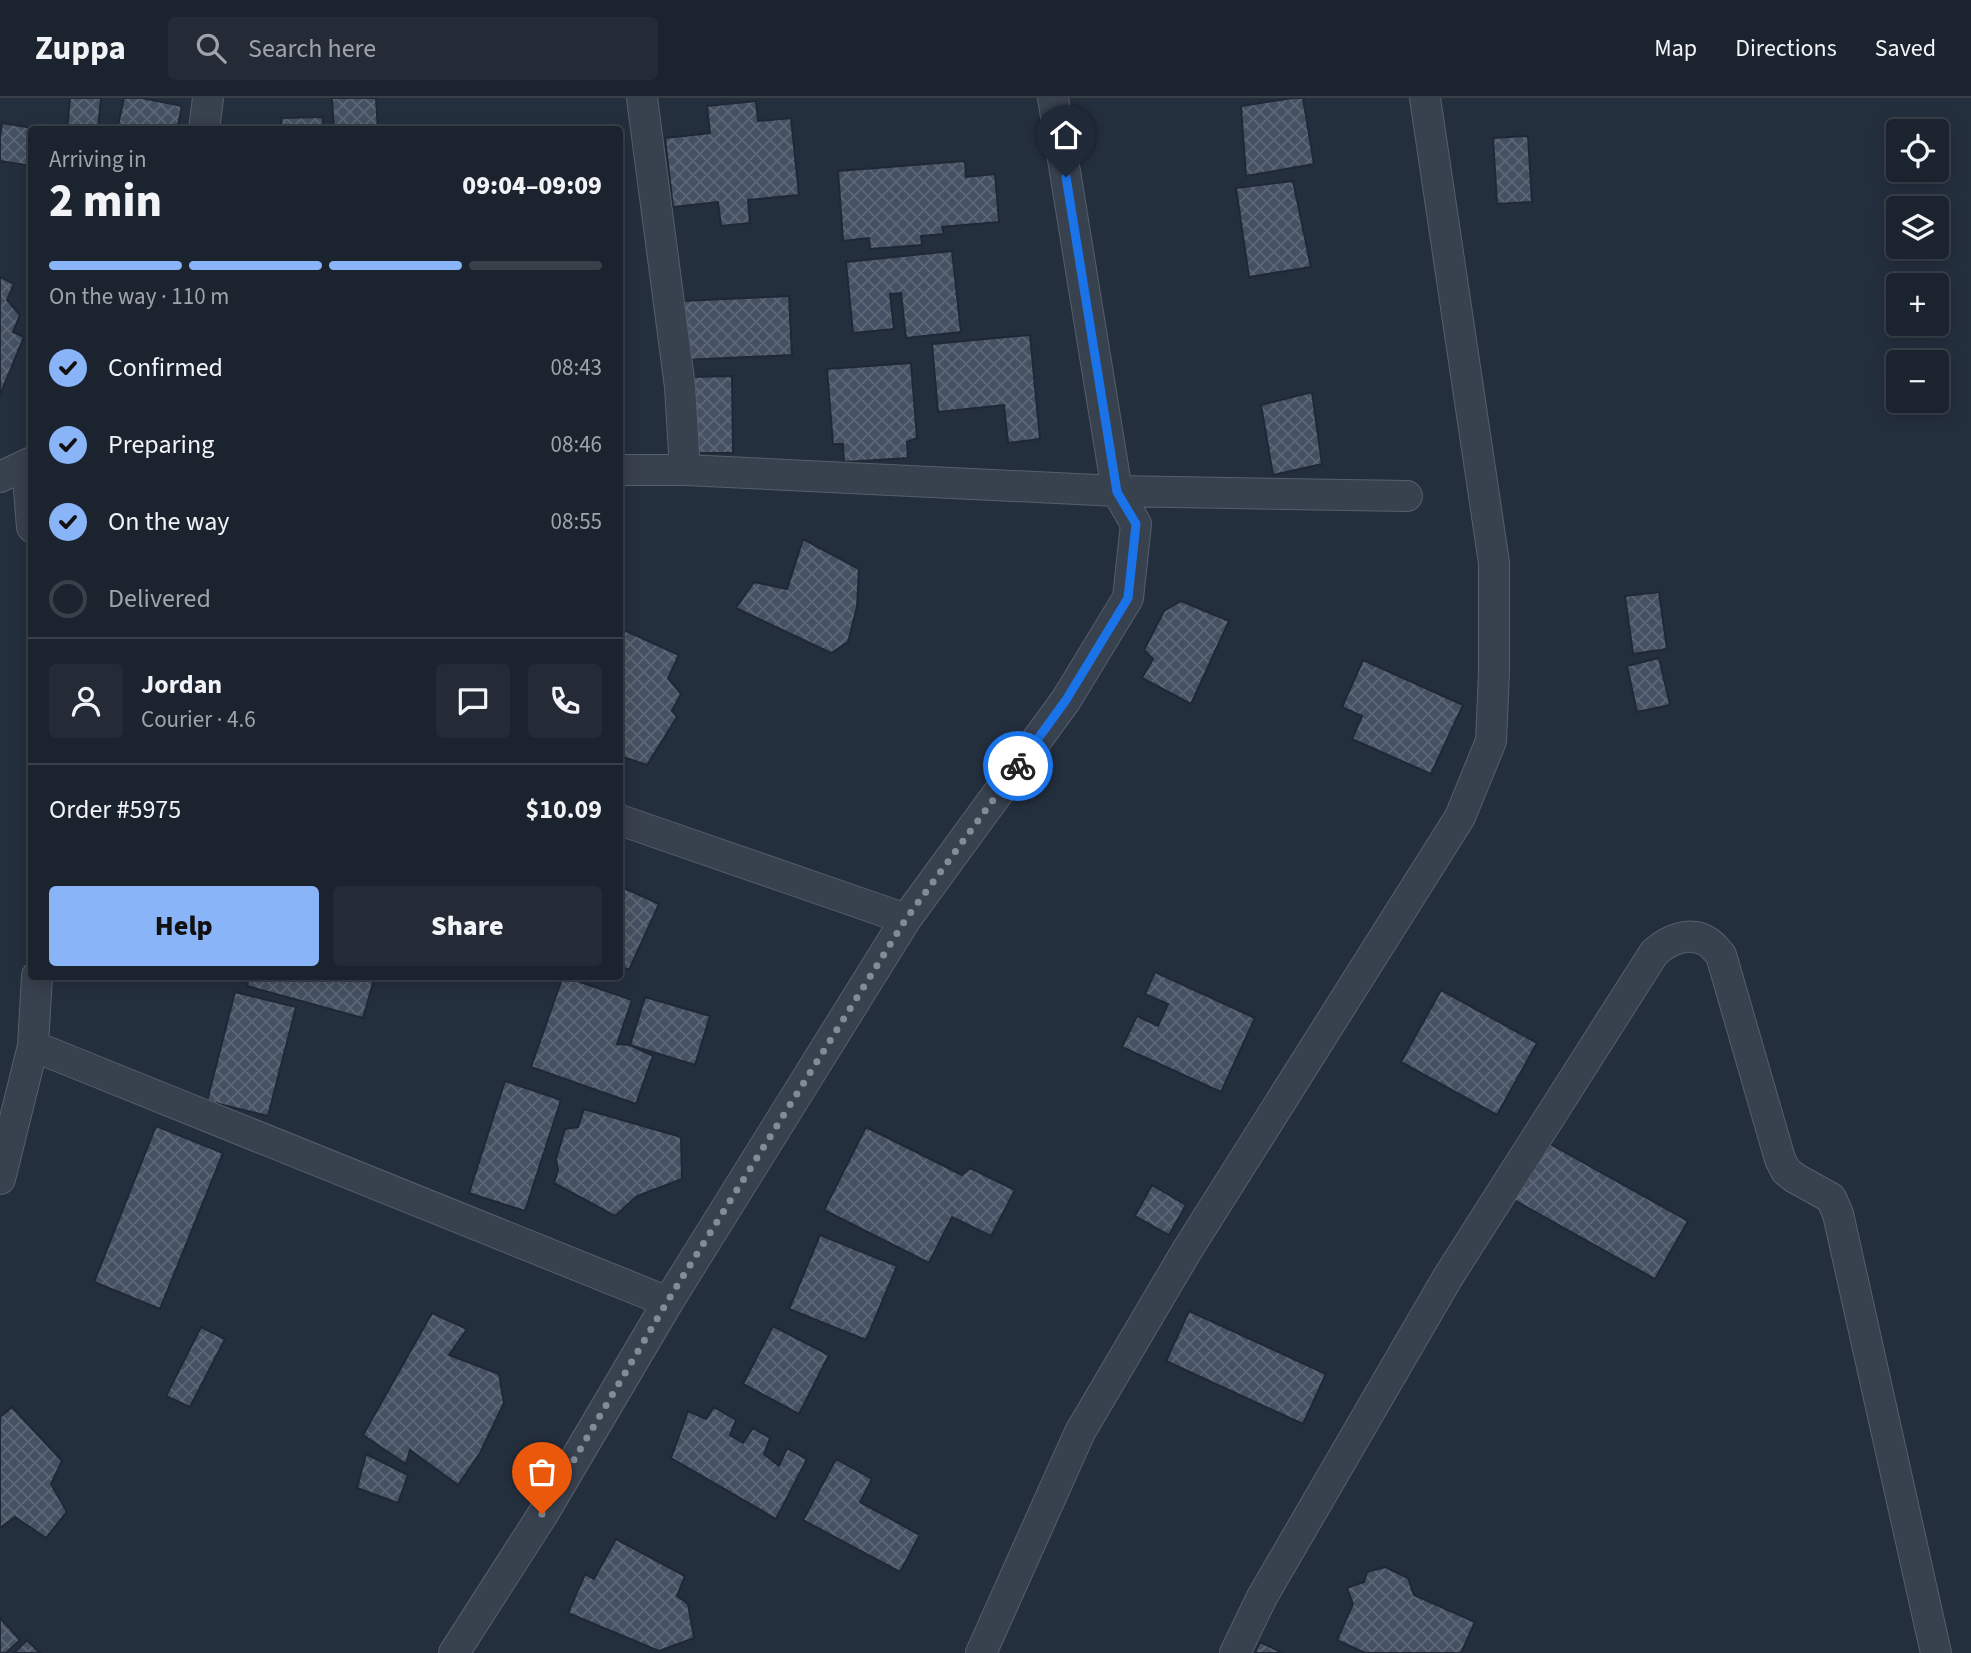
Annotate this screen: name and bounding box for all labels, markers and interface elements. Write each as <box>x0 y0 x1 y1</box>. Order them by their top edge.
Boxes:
search box <box>168 17 658 80</box>
text: Zuppa <box>35 25 126 72</box>
icon: search <box>192 29 230 67</box>
text: Search here <box>248 30 376 67</box>
text: Map <box>1654 31 1697 66</box>
text: Directions <box>1735 31 1837 66</box>
text: Saved <box>1875 31 1936 66</box>
pin <box>1036 105 1096 177</box>
icon: home <box>1047 116 1085 154</box>
map controls <box>1886 119 1949 413</box>
button: locate <box>1886 119 1949 182</box>
text: Arriving in <box>49 143 147 176</box>
text: 09:04–09:09 <box>462 167 602 204</box>
text: 2 min <box>49 169 162 234</box>
button: layers <box>1886 196 1949 259</box>
button: + <box>1886 273 1949 336</box>
text: On the way · 110 m <box>49 280 229 313</box>
icon: check <box>49 349 87 387</box>
text: Confirmed <box>108 349 223 386</box>
button: − <box>1886 350 1949 413</box>
text: 08:43 <box>551 351 602 384</box>
icon: check <box>49 426 87 464</box>
text: Preparing <box>108 426 214 463</box>
text: 08:46 <box>551 428 602 461</box>
icon: check <box>49 503 87 541</box>
text: On the way <box>108 503 229 540</box>
text: 08:55 <box>551 505 602 538</box>
text: Delivered <box>108 580 211 617</box>
button: person <box>49 664 123 738</box>
button: chat <box>436 664 510 738</box>
button: phone <box>528 664 602 738</box>
text: Jordan <box>141 666 222 703</box>
text: Courier · 4.6 <box>141 703 256 736</box>
courier <box>983 731 1053 801</box>
icon: bike <box>999 747 1037 785</box>
text: Order #5975 <box>49 791 181 828</box>
text: $10.09 <box>526 791 602 828</box>
button: Help <box>49 886 319 966</box>
button: Share <box>333 886 602 966</box>
pin <box>512 1442 572 1514</box>
icon: bag <box>523 1453 561 1491</box>

